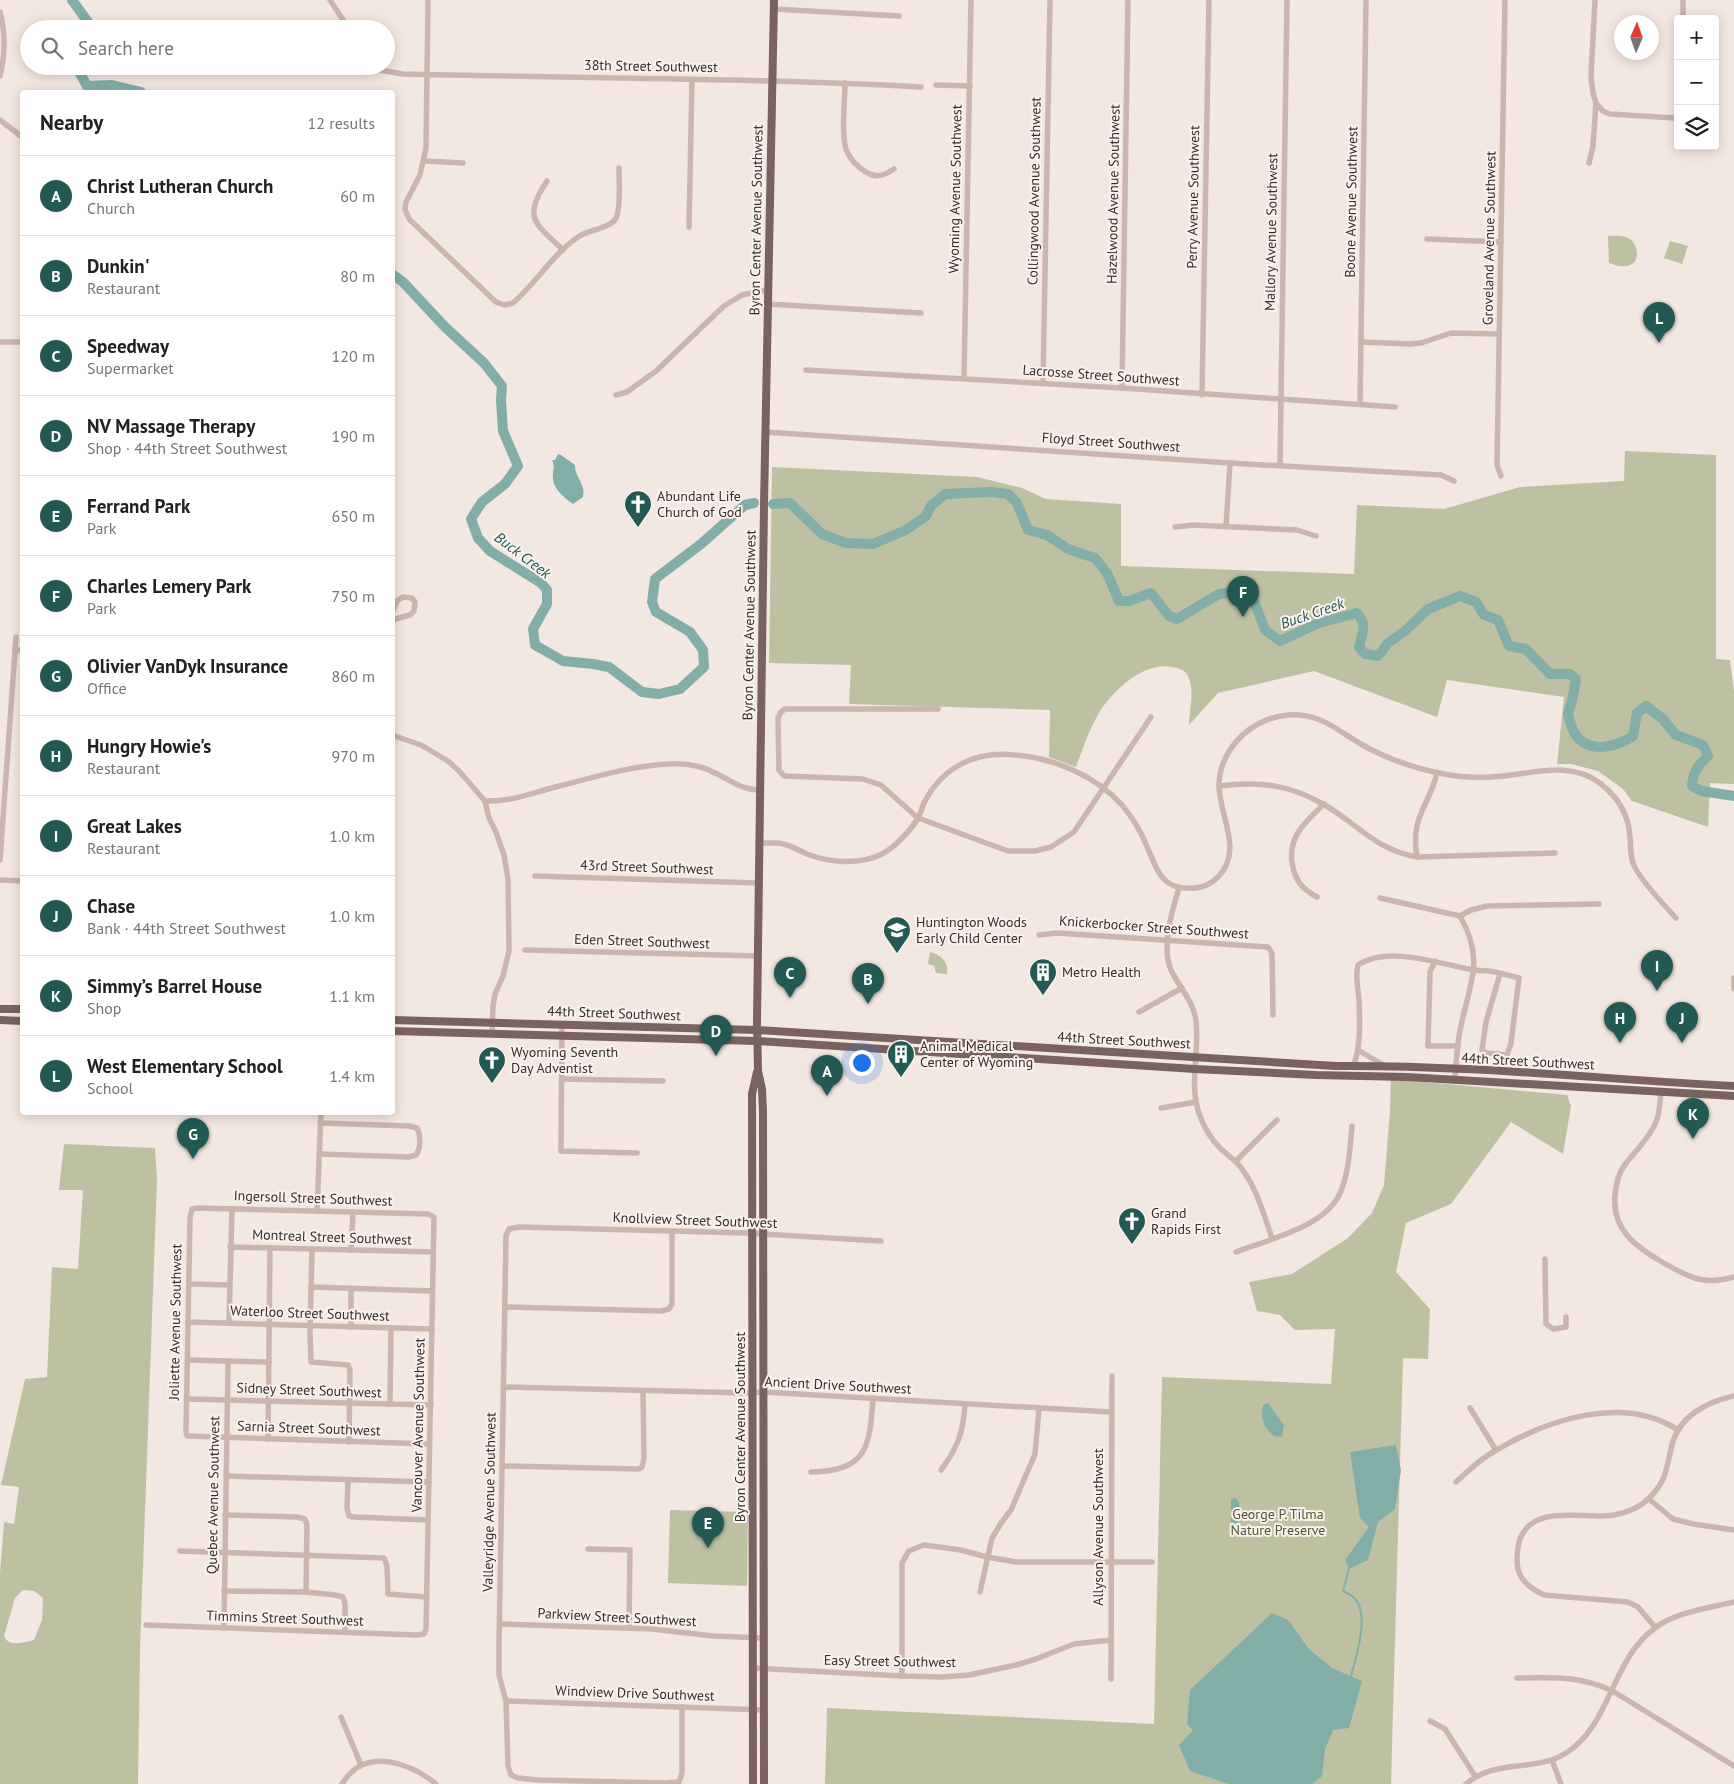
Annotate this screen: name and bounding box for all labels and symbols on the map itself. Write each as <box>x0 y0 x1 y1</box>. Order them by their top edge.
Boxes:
north arrow <box>1614 15 1659 60</box>
street label: 38th Street Southwest <box>584 56 718 76</box>
street label: Collingwood Avenue Southwest <box>1023 96 1045 285</box>
street label: Wyoming Avenue Southwest <box>945 104 965 274</box>
street label: Hazelwood Avenue Southwest <box>1102 104 1124 284</box>
street label: Byron Center Avenue Southwest <box>745 124 767 315</box>
street label: Perry Avenue Southwest <box>1183 125 1203 269</box>
street label: Boone Avenue Southwest <box>1341 126 1361 278</box>
street label: Groveland Avenue Southwest <box>1478 151 1500 325</box>
street label: Mallory Avenue Southwest <box>1261 153 1281 311</box>
pin: L <box>1643 302 1675 343</box>
street label: Lacrosse Street Southwest <box>1022 361 1180 389</box>
street label: Floyd Street Southwest <box>1041 428 1181 456</box>
place label: Abundant Life Church of God <box>657 487 742 521</box>
church icon: Abundant Life Church of God <box>623 489 653 528</box>
water label: Buck Creek <box>491 528 556 583</box>
street label: Byron Center Avenue Southwest <box>738 529 760 720</box>
pin: F <box>1227 576 1259 617</box>
water label: Buck Creek <box>1278 593 1347 633</box>
street label: 43rd Street Southwest <box>580 856 714 878</box>
street label: Knickerbocker Street Southwest <box>1059 911 1250 943</box>
place label: Huntington Woods Early Child Center <box>916 913 1027 947</box>
school or university icon: Huntington Woods Early Child Center <box>882 915 912 954</box>
street label: Eden Street Southwest <box>574 930 710 952</box>
pin: I <box>1641 950 1673 991</box>
pin: C <box>774 957 806 998</box>
building icon: Metro Health <box>1028 957 1058 996</box>
pin: B <box>852 963 884 1004</box>
place label: Metro Health <box>1062 963 1141 981</box>
street label: 44th Street Southwest <box>547 1002 681 1024</box>
pin: H <box>1604 1002 1636 1043</box>
pin: J <box>1666 1002 1698 1043</box>
pin: D <box>700 1015 732 1056</box>
street label: 44th Street Southwest <box>1057 1028 1191 1052</box>
place label: Animal Medical Center of Wyoming <box>920 1037 1033 1071</box>
building icon: Animal Medical Center of Wyoming <box>886 1039 916 1078</box>
place label: Wyoming Seventh Day Adventist <box>511 1043 618 1077</box>
church icon: Wyoming Seventh Day Adventist <box>477 1045 507 1084</box>
street label: 44th Street Southwest <box>1461 1049 1595 1073</box>
your location <box>849 1050 875 1076</box>
pin: A <box>811 1055 843 1096</box>
pin: K <box>1677 1098 1709 1139</box>
pin: G <box>177 1118 209 1159</box>
street label: Ingersoll Street Southwest <box>233 1186 393 1210</box>
place label: Grand Rapids First <box>1151 1204 1221 1238</box>
church icon: Grand Rapids First <box>1117 1206 1147 1245</box>
street label: Knollview Street Southwest <box>612 1208 778 1232</box>
street label: Montreal Street Southwest <box>252 1225 412 1249</box>
street label: Joliette Avenue Southwest <box>165 1243 185 1401</box>
street label: Waterloo Street Southwest <box>230 1301 390 1325</box>
street label: Byron Center Avenue Southwest <box>731 1331 749 1522</box>
street label: Vancouver Avenue Southwest <box>407 1337 429 1514</box>
street label: Ancient Drive Southwest <box>764 1372 912 1398</box>
street label: Sidney Street Southwest <box>236 1378 382 1402</box>
street label: Valleyridge Avenue Southwest <box>478 1412 500 1593</box>
street label: Quebec Avenue Southwest <box>203 1415 223 1574</box>
street label: Sarnia Street Southwest <box>237 1417 381 1440</box>
street label: Allyson Avenue Southwest <box>1089 1448 1107 1606</box>
park label: George P. Tilma Nature Preserve <box>1231 1505 1325 1539</box>
pin: E <box>692 1507 724 1548</box>
street label: Parkview Street Southwest <box>537 1604 697 1630</box>
street label: Timmins Street Southwest <box>206 1606 364 1630</box>
street label: Easy Street Southwest <box>824 1651 957 1671</box>
street label: Windview Drive Southwest <box>555 1681 715 1705</box>

